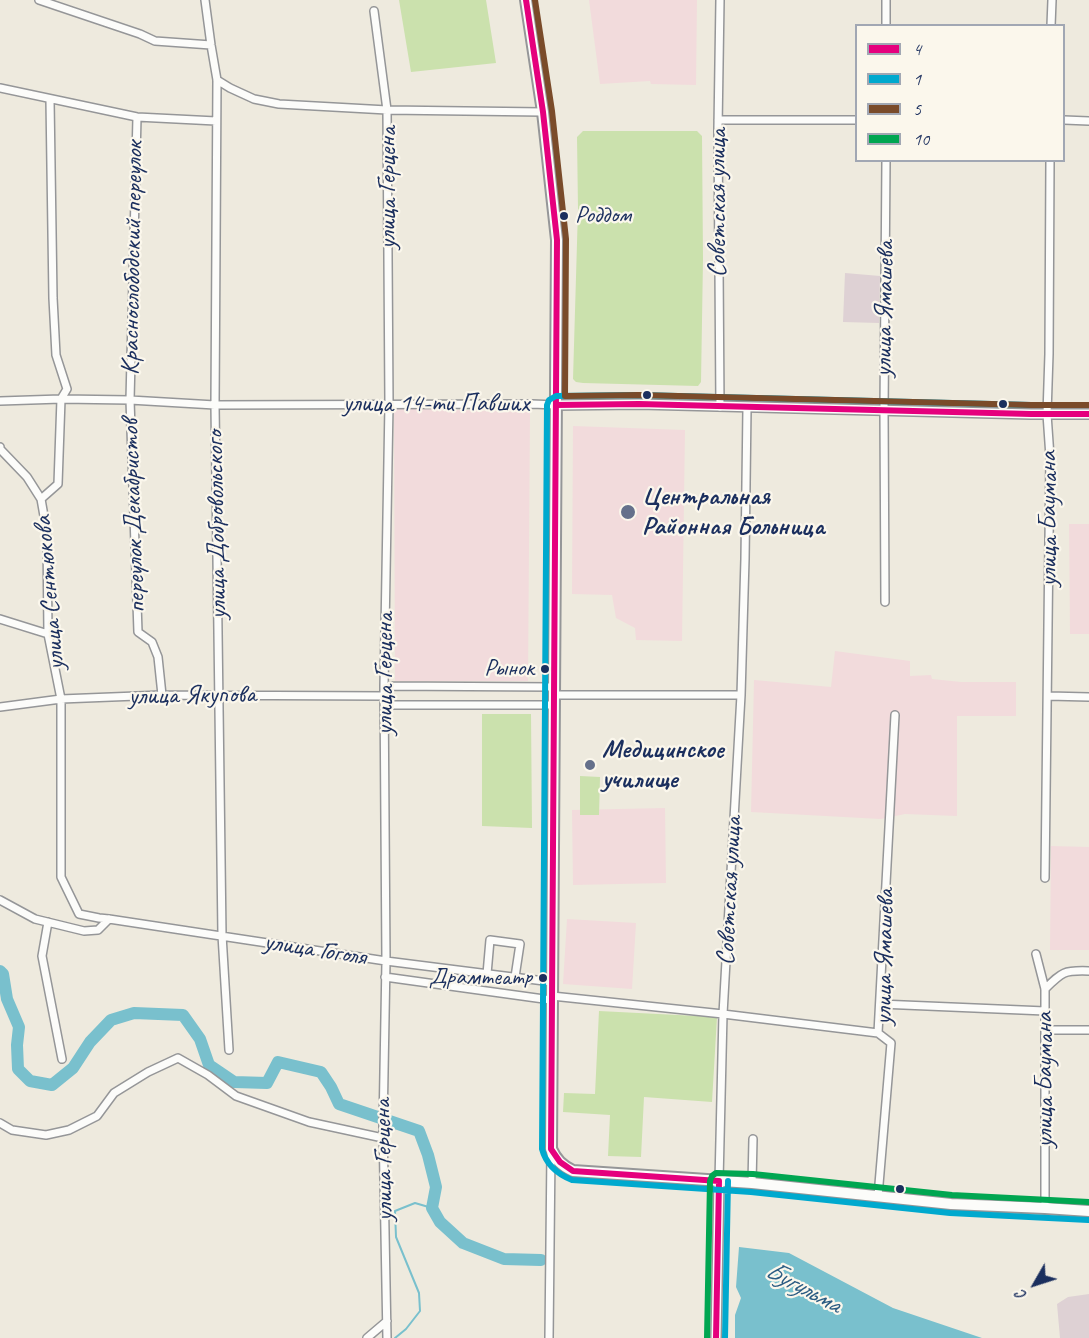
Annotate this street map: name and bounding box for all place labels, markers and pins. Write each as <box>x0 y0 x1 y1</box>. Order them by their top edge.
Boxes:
place label: Роддом <box>575 202 631 230</box>
marker: Роддом <box>558 210 570 222</box>
unlabelled marker <box>641 389 653 401</box>
unlabelled marker <box>997 398 1009 410</box>
place label: Центральная Районная Больница <box>642 481 824 542</box>
marker: Центральная Районная Больница <box>619 503 637 521</box>
place label: Рынок <box>484 655 534 683</box>
marker: Рынок <box>539 663 551 675</box>
place label: Медицинское училище <box>602 734 724 796</box>
marker: Медицинское училище <box>583 758 597 772</box>
place label: Драмтеатр <box>429 964 532 992</box>
marker: Драмтеатр <box>537 972 549 984</box>
unlabelled marker <box>894 1183 906 1195</box>

